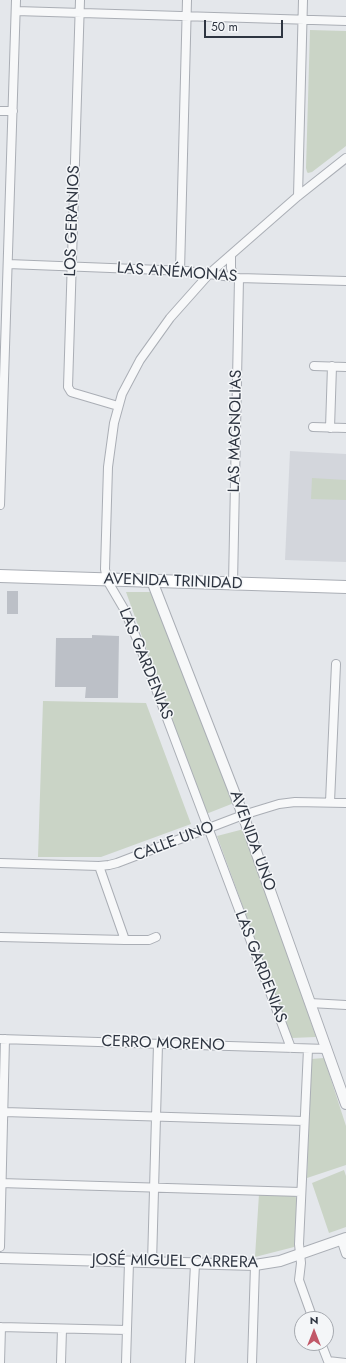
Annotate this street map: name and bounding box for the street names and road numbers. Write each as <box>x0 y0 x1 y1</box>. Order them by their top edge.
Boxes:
street label: LOS GERANIOS <box>61 165 85 277</box>
street label: LAS ANÉMONAS <box>116 259 238 287</box>
street label: LAS MAGNOLIAS <box>225 369 247 493</box>
street label: AVENIDA TRINIDAD <box>103 570 243 594</box>
street label: LAS GARDENIAS <box>114 605 176 723</box>
street label: AVENIDA UNO <box>225 788 279 894</box>
street label: CALLE UNO <box>131 818 217 866</box>
street label: LAS GARDENIAS <box>230 908 290 1026</box>
street label: CERRO MORENO <box>101 1032 225 1056</box>
street label: JOSÉ MIGUEL CARRERA <box>92 1251 258 1273</box>

